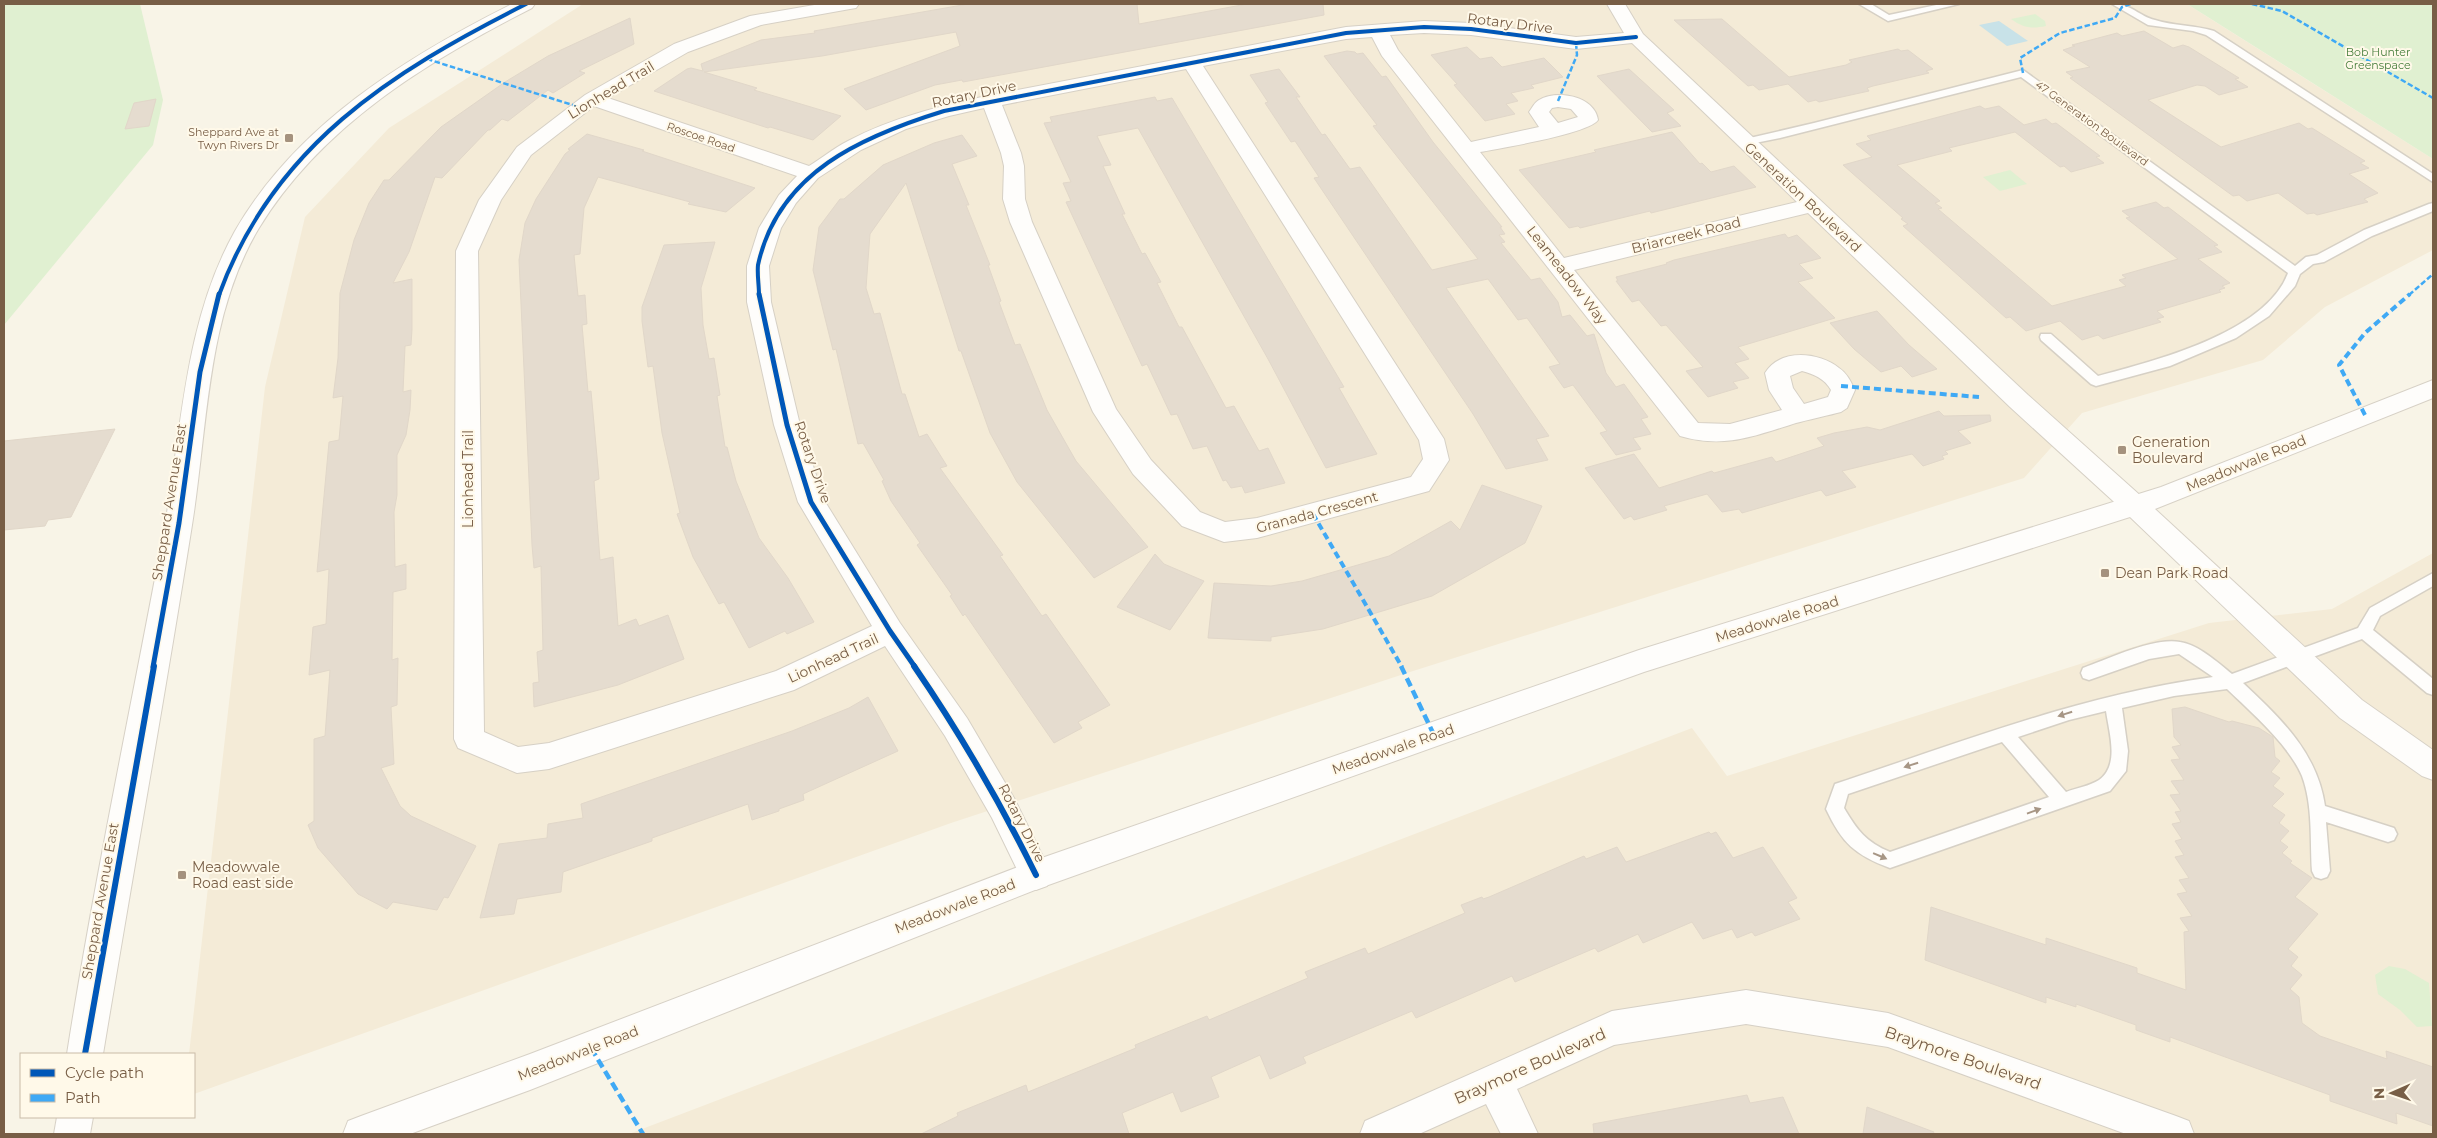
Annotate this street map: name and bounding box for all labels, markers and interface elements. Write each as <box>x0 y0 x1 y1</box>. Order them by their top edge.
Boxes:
street label: Rotary Drive <box>1466 9 1554 37</box>
park label: Bob Hunter Greenspace <box>2345 45 2411 72</box>
street label: Lionhead Trail <box>564 57 658 123</box>
street label: Rotary Drive <box>930 76 1018 112</box>
street label: 47 Generation Boulevard <box>2033 77 2151 169</box>
street label: Roscoe Road <box>665 119 737 155</box>
place label: Sheppard Ave at Twyn Rivers Dr <box>188 125 280 152</box>
marker: Sheppard Ave at Twyn Rivers Dr <box>283 132 295 144</box>
street label: Generation Boulevard <box>1741 138 1865 256</box>
street label: Briarcreek Road <box>1629 213 1743 257</box>
street label: Leameadow Way <box>1523 222 1611 328</box>
street label: Rotary Drive <box>790 418 836 506</box>
street label: Sheppard Avenue East <box>148 422 190 582</box>
street label: Lionhead Trail <box>459 430 477 528</box>
street label: Meadowvale Road <box>2183 431 2309 495</box>
place label: Generation Boulevard <box>2132 433 2210 467</box>
marker: Generation Boulevard <box>2116 444 2128 456</box>
street label: Granada Crescent <box>1254 487 1380 537</box>
place label: Dean Park Road <box>2115 564 2228 582</box>
marker: Dean Park Road <box>2099 567 2111 579</box>
street label: Meadowvale Road <box>1713 592 1841 646</box>
street label: Lionhead Trail <box>785 629 881 687</box>
one-way arrow <box>2058 711 2073 719</box>
street label: Meadowvale Road <box>1329 720 1457 778</box>
one-way arrow <box>1903 762 1918 770</box>
street label: Rotary Drive <box>994 781 1050 865</box>
one-way arrow <box>2027 807 2042 815</box>
street label: Sheppard Avenue East <box>77 821 123 981</box>
one-way arrow <box>1873 853 1887 861</box>
place label: Meadowvale Road east side <box>192 858 294 892</box>
marker: Meadowvale Road east side <box>176 869 188 881</box>
street label: Meadowvale Road <box>892 875 1018 937</box>
street label: Meadowvale Road <box>515 1022 641 1084</box>
street label: Braymore Boulevard <box>1882 1022 2044 1094</box>
street label: Braymore Boulevard <box>1451 1024 1609 1108</box>
legend <box>20 1053 195 1118</box>
text: Cycle path <box>65 1063 144 1082</box>
north arrow <box>2367 1068 2417 1118</box>
text: N <box>2370 1087 2388 1099</box>
text: Path <box>65 1088 101 1107</box>

